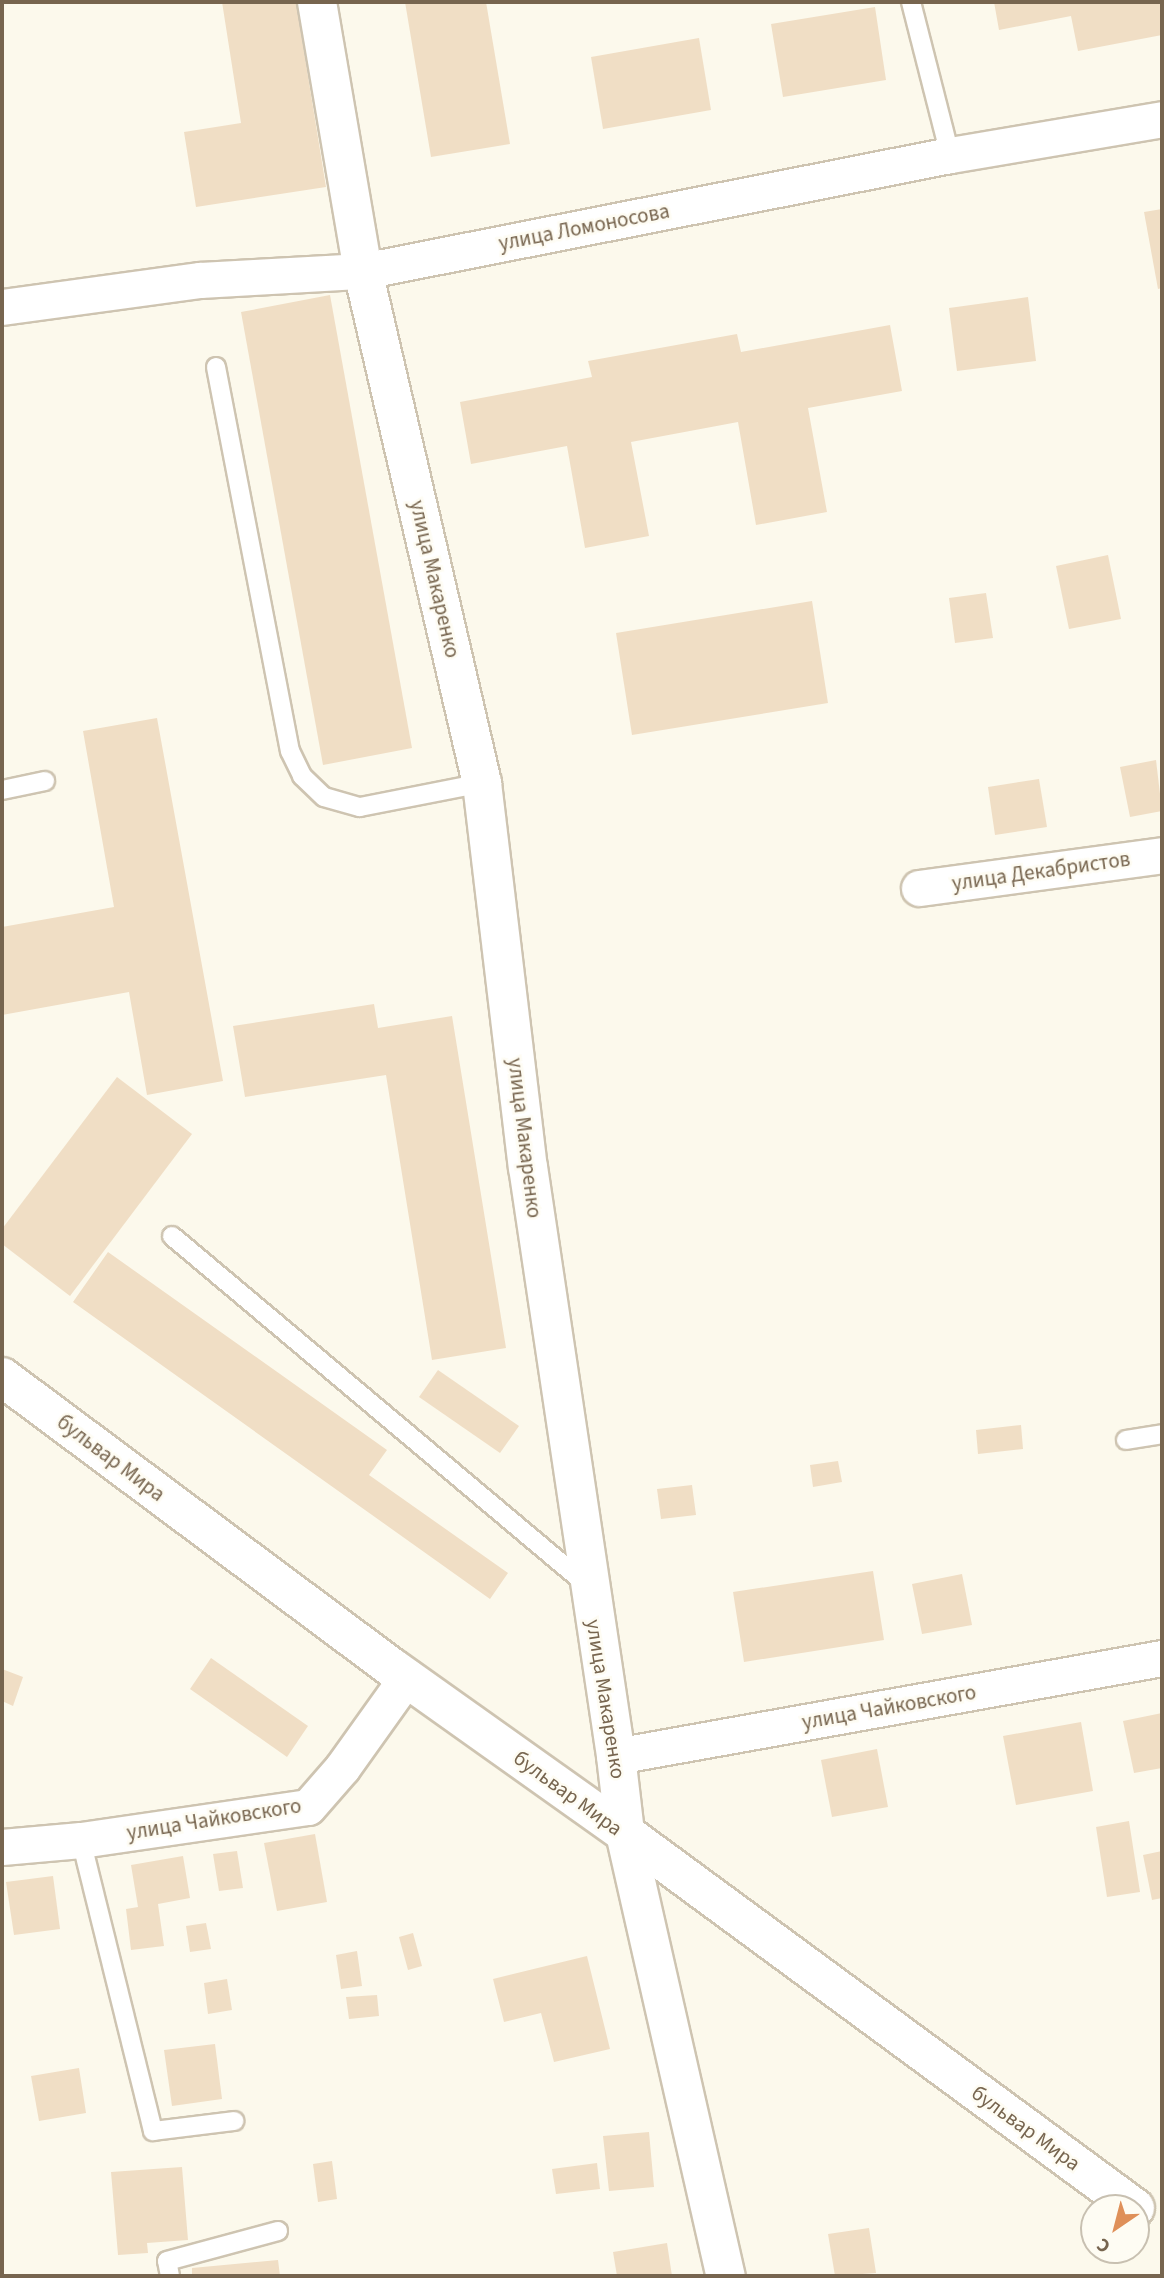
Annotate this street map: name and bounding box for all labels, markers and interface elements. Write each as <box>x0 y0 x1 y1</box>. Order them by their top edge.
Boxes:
street label: улица Ломоносова <box>496 198 672 256</box>
street label: улица Макаренко <box>405 498 465 660</box>
street label: улица Декабристов <box>950 846 1132 896</box>
street label: улица Макаренко <box>503 1056 547 1220</box>
street label: бульвар Мира <box>52 1409 170 1507</box>
street label: улица Макаренко <box>581 1617 631 1781</box>
street label: улица Чайковского <box>800 1679 978 1735</box>
street label: бульвар Мира <box>509 1745 627 1841</box>
street label: улица Чайковского <box>125 1793 303 1845</box>
street label: бульвар Мира <box>967 2080 1085 2176</box>
north arrow <box>1080 2194 1150 2264</box>
text: С <box>1092 2231 1116 2259</box>

